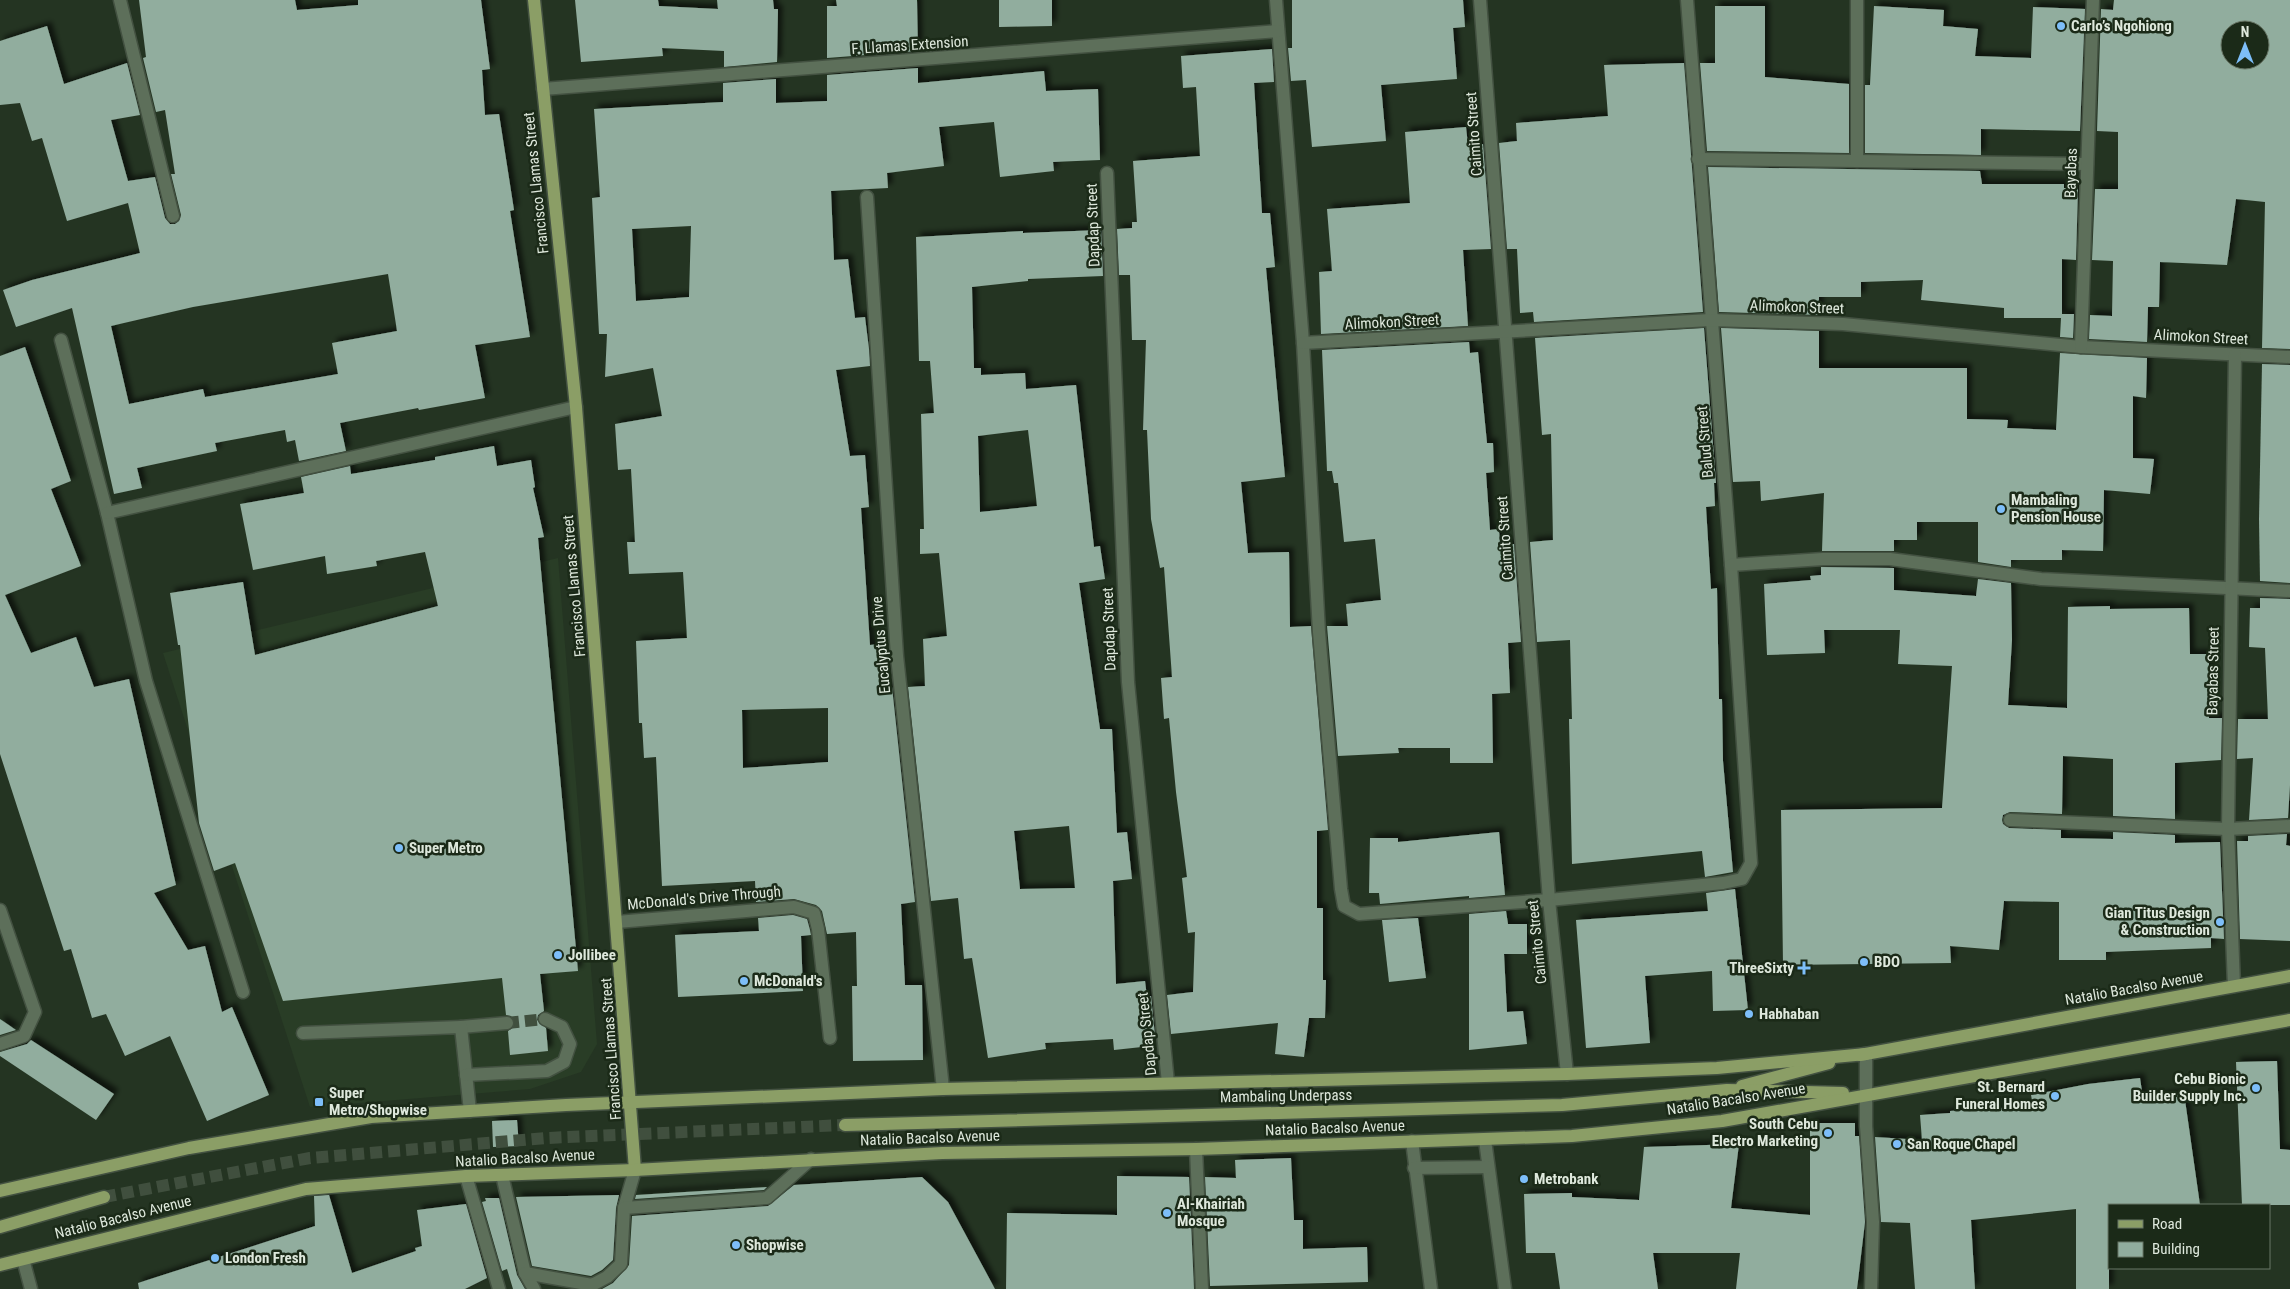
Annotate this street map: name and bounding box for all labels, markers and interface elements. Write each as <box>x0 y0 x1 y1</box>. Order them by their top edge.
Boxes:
place label: Carlo’s Ngohiong <box>2071 17 2172 35</box>
marker: Carlo’s Ngohiong <box>2055 20 2067 32</box>
north arrow <box>2220 20 2270 70</box>
text: N <box>2241 24 2249 40</box>
street label: F. Llamas Extension <box>851 32 969 58</box>
street label: Caimito Street <box>1462 91 1486 177</box>
street label: Francisco Llamas Street <box>520 111 552 255</box>
street label: Bayabas <box>2061 148 2081 198</box>
street label: Dapdap Street <box>1083 183 1103 267</box>
street label: Alimokon Street <box>1749 296 1845 318</box>
street label: Alimokon Street <box>1344 311 1440 333</box>
street label: Alimokon Street <box>2153 326 2249 348</box>
street label: Balud Street <box>1693 405 1717 479</box>
place label: Mambaling Pension House <box>2011 491 2101 526</box>
street label: Caimito Street <box>1493 495 1517 581</box>
marker: Mambaling Pension House <box>1995 503 2007 515</box>
street label: Francisco Llamas Street <box>559 514 589 658</box>
street label: Dapdap Street <box>1099 587 1119 671</box>
street label: Eucalyptus Drive <box>868 596 894 694</box>
street label: Bayabas Street <box>2203 627 2223 715</box>
place label: Super Metro <box>409 839 483 857</box>
marker: Super Metro <box>393 842 405 854</box>
street label: McDonald's Drive Through <box>627 882 781 914</box>
street label: Caimito Street <box>1524 899 1550 985</box>
place label: Gian Titus Design & Construction <box>2105 904 2210 939</box>
marker: Gian Titus Design & Construction <box>2214 916 2226 928</box>
place label: Jollibee <box>568 946 616 964</box>
marker: Jollibee <box>552 949 564 961</box>
place label: BDO <box>1874 953 1900 971</box>
marker: BDO <box>1858 956 1870 968</box>
place label: ThreeSixty <box>1729 959 1794 977</box>
marker: ThreeSixty <box>1798 962 1810 974</box>
street label: Natalio Bacalso Avenue <box>2064 967 2204 1009</box>
place label: McDonald's <box>754 972 823 990</box>
marker: McDonald's <box>738 975 750 987</box>
street label: Francisco Llamas Street <box>597 977 625 1121</box>
street label: Dapdap Street <box>1134 991 1160 1077</box>
place label: Habhaban <box>1759 1005 1819 1023</box>
marker: Habhaban <box>1743 1008 1755 1020</box>
place label: Cebu Bionic Builder Supply Inc. <box>2133 1070 2246 1105</box>
place label: St. Bernard Funeral Homes <box>1955 1078 2045 1113</box>
street label: Natalio Bacalso Avenue <box>1666 1079 1806 1119</box>
marker: Cebu Bionic Builder Supply Inc. <box>2250 1082 2262 1094</box>
place label: Super Metro/Shopwise <box>329 1084 427 1119</box>
street label: Mambaling Underpass <box>1220 1086 1352 1106</box>
marker: St. Bernard Funeral Homes <box>2049 1090 2061 1102</box>
marker: Super Metro/Shopwise <box>313 1096 325 1108</box>
place label: South Cebu Electro Marketing <box>1712 1115 1818 1150</box>
street label: Natalio Bacalso Avenue <box>1265 1117 1405 1139</box>
street label: Natalio Bacalso Avenue <box>860 1127 1000 1149</box>
marker: South Cebu Electro Marketing <box>1822 1127 1834 1139</box>
place label: San Roque Chapel <box>1907 1135 2016 1153</box>
marker: San Roque Chapel <box>1891 1138 1903 1150</box>
street label: Natalio Bacalso Avenue <box>455 1145 595 1171</box>
place label: Metrobank <box>1534 1170 1599 1188</box>
marker: Metrobank <box>1518 1173 1530 1185</box>
street label: Natalio Bacalso Avenue <box>53 1191 193 1243</box>
place label: Al-Khairiah Mosque <box>1177 1195 1245 1230</box>
legend <box>2108 1204 2270 1269</box>
marker: Al-Khairiah Mosque <box>1161 1207 1173 1219</box>
text: Road <box>2152 1215 2182 1233</box>
place label: Shopwise <box>746 1236 804 1254</box>
marker: Shopwise <box>730 1239 742 1251</box>
text: Building <box>2152 1240 2200 1258</box>
place label: London Fresh <box>225 1249 306 1267</box>
marker: London Fresh <box>209 1252 221 1264</box>

